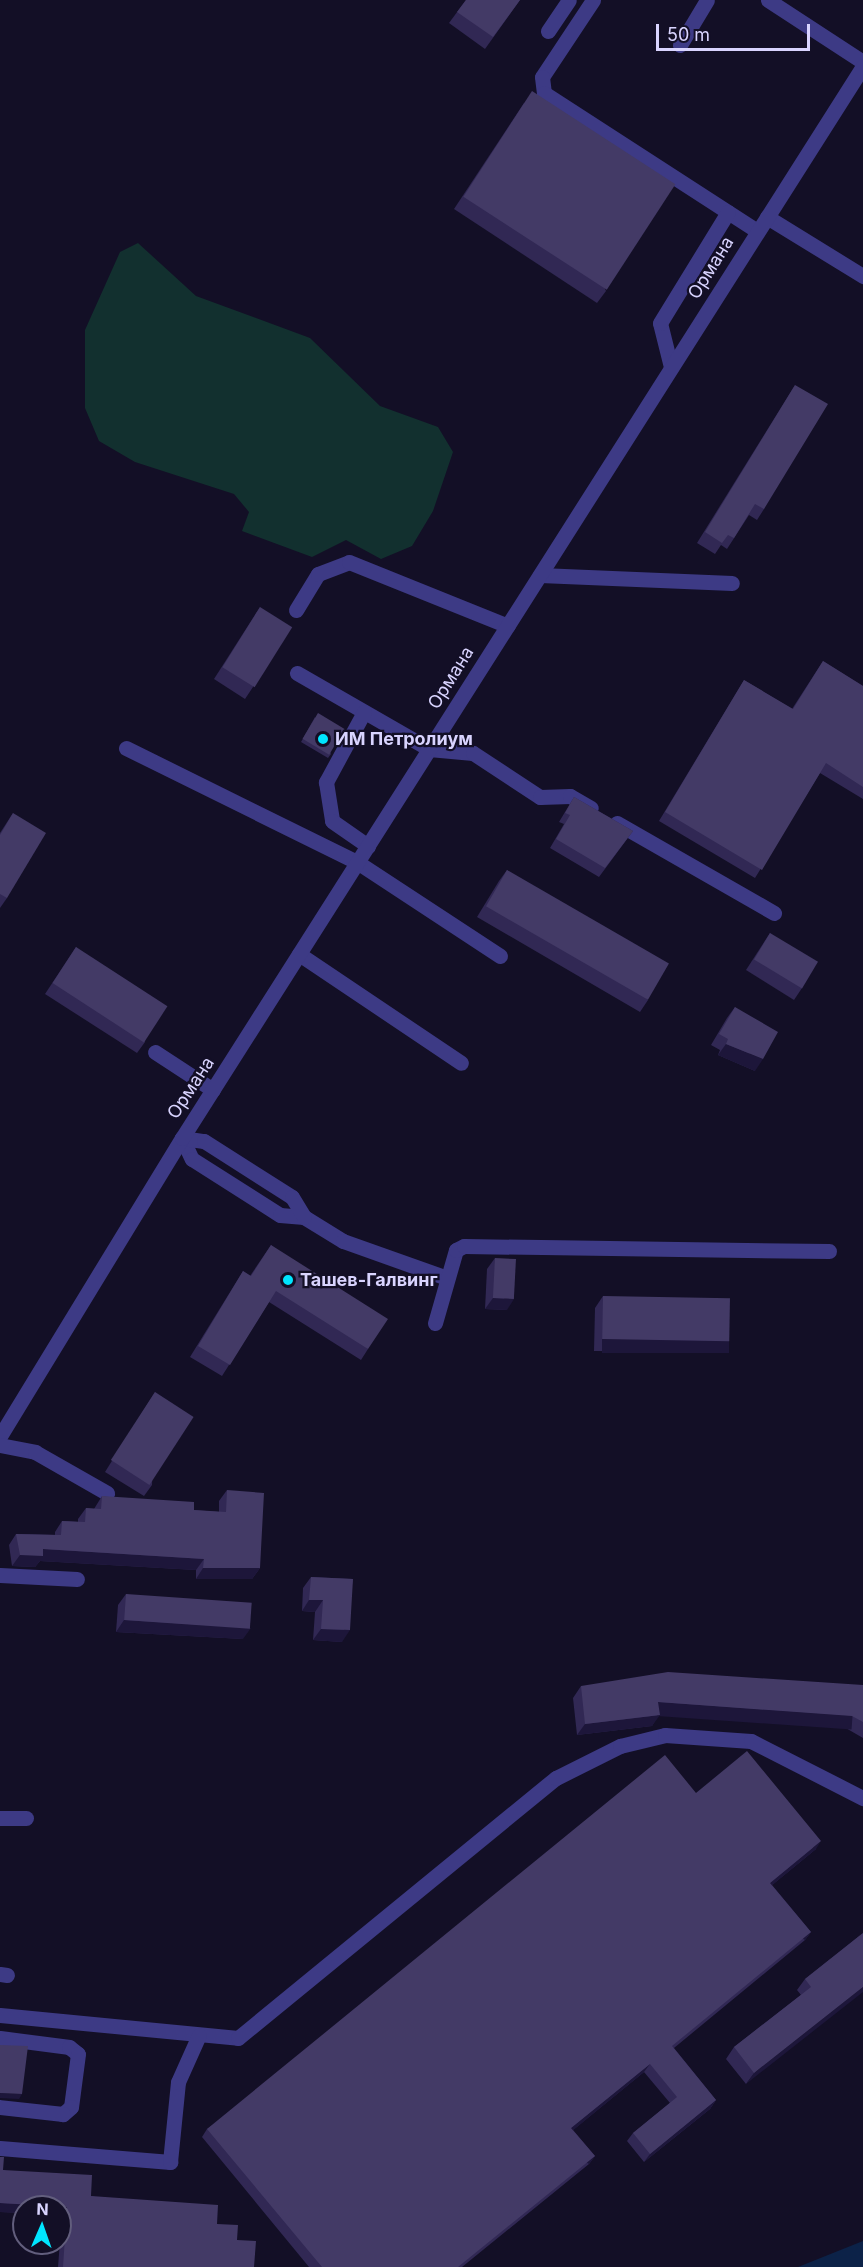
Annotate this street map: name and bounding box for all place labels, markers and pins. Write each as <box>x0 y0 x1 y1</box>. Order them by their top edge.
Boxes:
place label: ИМ Петролиум <box>335 728 473 750</box>
marker: ИМ Петролиум <box>316 732 330 746</box>
place label: Ташев-Галвинг <box>300 1269 438 1291</box>
marker: Ташев-Галвинг <box>281 1273 295 1287</box>

